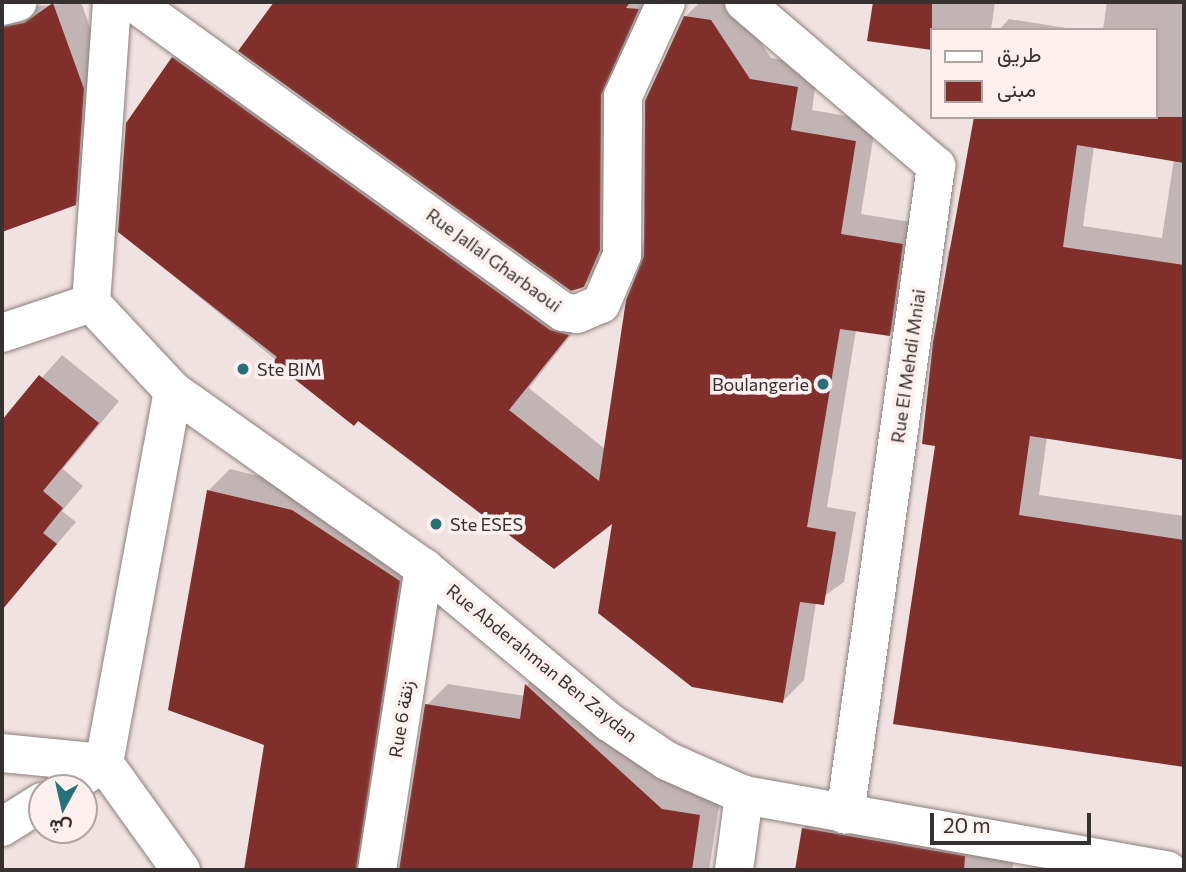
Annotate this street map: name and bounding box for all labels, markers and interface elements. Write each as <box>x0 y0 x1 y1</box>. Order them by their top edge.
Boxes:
legend <box>930 28 1158 119</box>
text: طريق <box>997 41 1042 66</box>
text: مبنى <box>997 76 1036 101</box>
street label: Rue Jallal Gharbaoui <box>422 204 566 316</box>
street label: Rue El Mehdi Mniai <box>886 288 930 444</box>
place label: Ste BIM <box>257 358 321 380</box>
marker: Ste BIM <box>235 361 251 377</box>
place label: Boulangerie <box>712 373 809 395</box>
marker: Boulangerie <box>815 376 831 392</box>
place label: Ste ESES <box>450 513 523 535</box>
marker: Ste ESES <box>428 516 444 532</box>
street label: Rue Abderahman Ben Zaydan <box>442 579 642 747</box>
street label: Rue 6 زنقة <box>384 679 418 759</box>
north arrow <box>28 774 98 844</box>
scale bar <box>934 798 1095 842</box>
text: 20 m <box>943 812 991 837</box>
text: ش <box>47 815 73 841</box>

